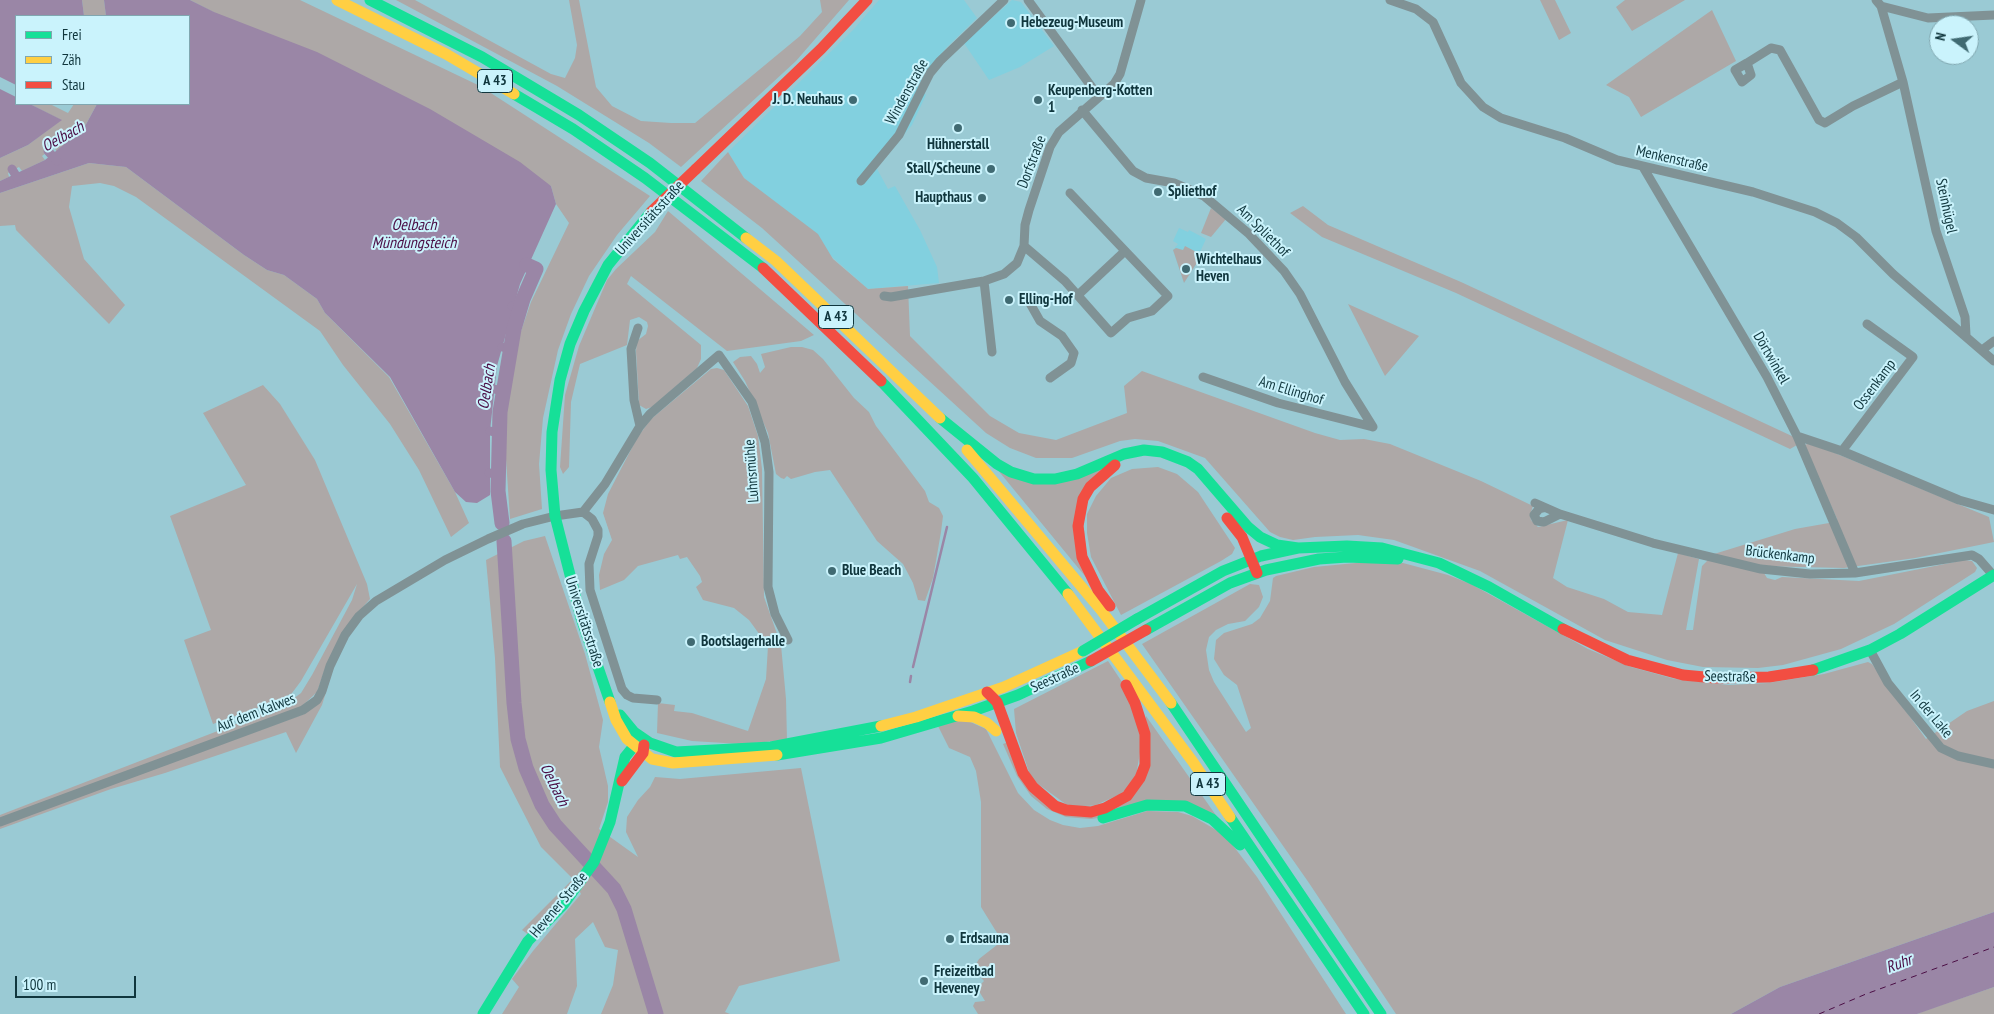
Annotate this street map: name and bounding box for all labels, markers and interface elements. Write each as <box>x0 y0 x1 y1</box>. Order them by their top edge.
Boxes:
place label: Hebezeug-Museum <box>1021 14 1123 32</box>
legend <box>15 15 190 105</box>
north arrow <box>1929 15 1979 65</box>
marker: Hebezeug-Museum <box>1005 17 1017 29</box>
text: Frei <box>62 25 82 44</box>
text: N <box>1931 31 1950 42</box>
text: Zäh <box>62 50 81 69</box>
street label: Windenstraße <box>882 56 932 128</box>
road number: A 43 <box>478 70 512 92</box>
text: Stau <box>62 75 85 94</box>
place label: Keupenberg-Kotten 1 <box>1048 82 1152 117</box>
place label: J. D. Neuhaus <box>772 91 843 109</box>
marker: J. D. Neuhaus <box>847 94 859 106</box>
marker: Keupenberg-Kotten 1 <box>1032 94 1044 106</box>
water label: Oelbach <box>39 118 87 156</box>
marker: Hühnerstall <box>952 122 964 134</box>
street label: Dorfstraße <box>1014 133 1050 191</box>
place label: Hühnerstall <box>927 136 989 154</box>
street label: Menkenstraße <box>1634 142 1710 176</box>
place label: Stall/Scheune <box>906 160 981 178</box>
marker: Stall/Scheune <box>985 163 997 175</box>
street label: Universitätsstraße <box>612 177 688 259</box>
street label: Steinhügel <box>1931 177 1961 235</box>
place label: Spliethof <box>1168 183 1216 201</box>
marker: Spliethof <box>1152 186 1164 198</box>
place label: Haupthaus <box>915 189 972 207</box>
marker: Haupthaus <box>976 192 988 204</box>
street label: Am Spliethof <box>1233 201 1293 261</box>
water label: Oelbach Mündungsteich <box>372 215 456 253</box>
place label: Wichtelhaus Heven <box>1196 251 1261 286</box>
marker: Wichtelhaus Heven <box>1180 263 1192 275</box>
place label: Elling-Hof <box>1019 291 1072 309</box>
marker: Elling-Hof <box>1003 294 1015 306</box>
road number: A 43 <box>818 306 854 328</box>
street label: Dörtwinkel <box>1749 329 1793 387</box>
street label: Ossenkamp <box>1850 356 1900 414</box>
water label: Oelbach <box>474 363 500 411</box>
street label: Am Ellinghof <box>1257 373 1325 409</box>
street label: Luhnsmühle <box>741 439 763 503</box>
street label: Brückenkamp <box>1744 542 1816 568</box>
place label: Blue Beach <box>842 562 901 580</box>
marker: Blue Beach <box>826 565 838 577</box>
street label: Universitätsstraße <box>561 574 607 670</box>
place label: Bootslagerhalle <box>701 633 785 651</box>
marker: Bootslagerhalle <box>685 636 697 648</box>
street label: Seestraße <box>1028 659 1082 697</box>
street label: Seestraße <box>1704 668 1756 686</box>
street label: In der Lake <box>1906 686 1956 742</box>
street label: Auf dem Kalwes <box>214 690 298 736</box>
water label: Oelbach <box>535 760 573 810</box>
road number: A 43 <box>1190 772 1226 796</box>
street label: Hevener Straße <box>526 868 592 942</box>
place label: Erdsauna <box>960 930 1009 948</box>
marker: Erdsauna <box>944 933 956 945</box>
water label: Ruhr <box>1883 950 1915 978</box>
place label: Freizeitbad Heveney <box>934 963 994 998</box>
scale bar <box>18 966 139 998</box>
text: 100 m <box>23 975 56 994</box>
marker: Freizeitbad Heveney <box>918 975 930 987</box>

